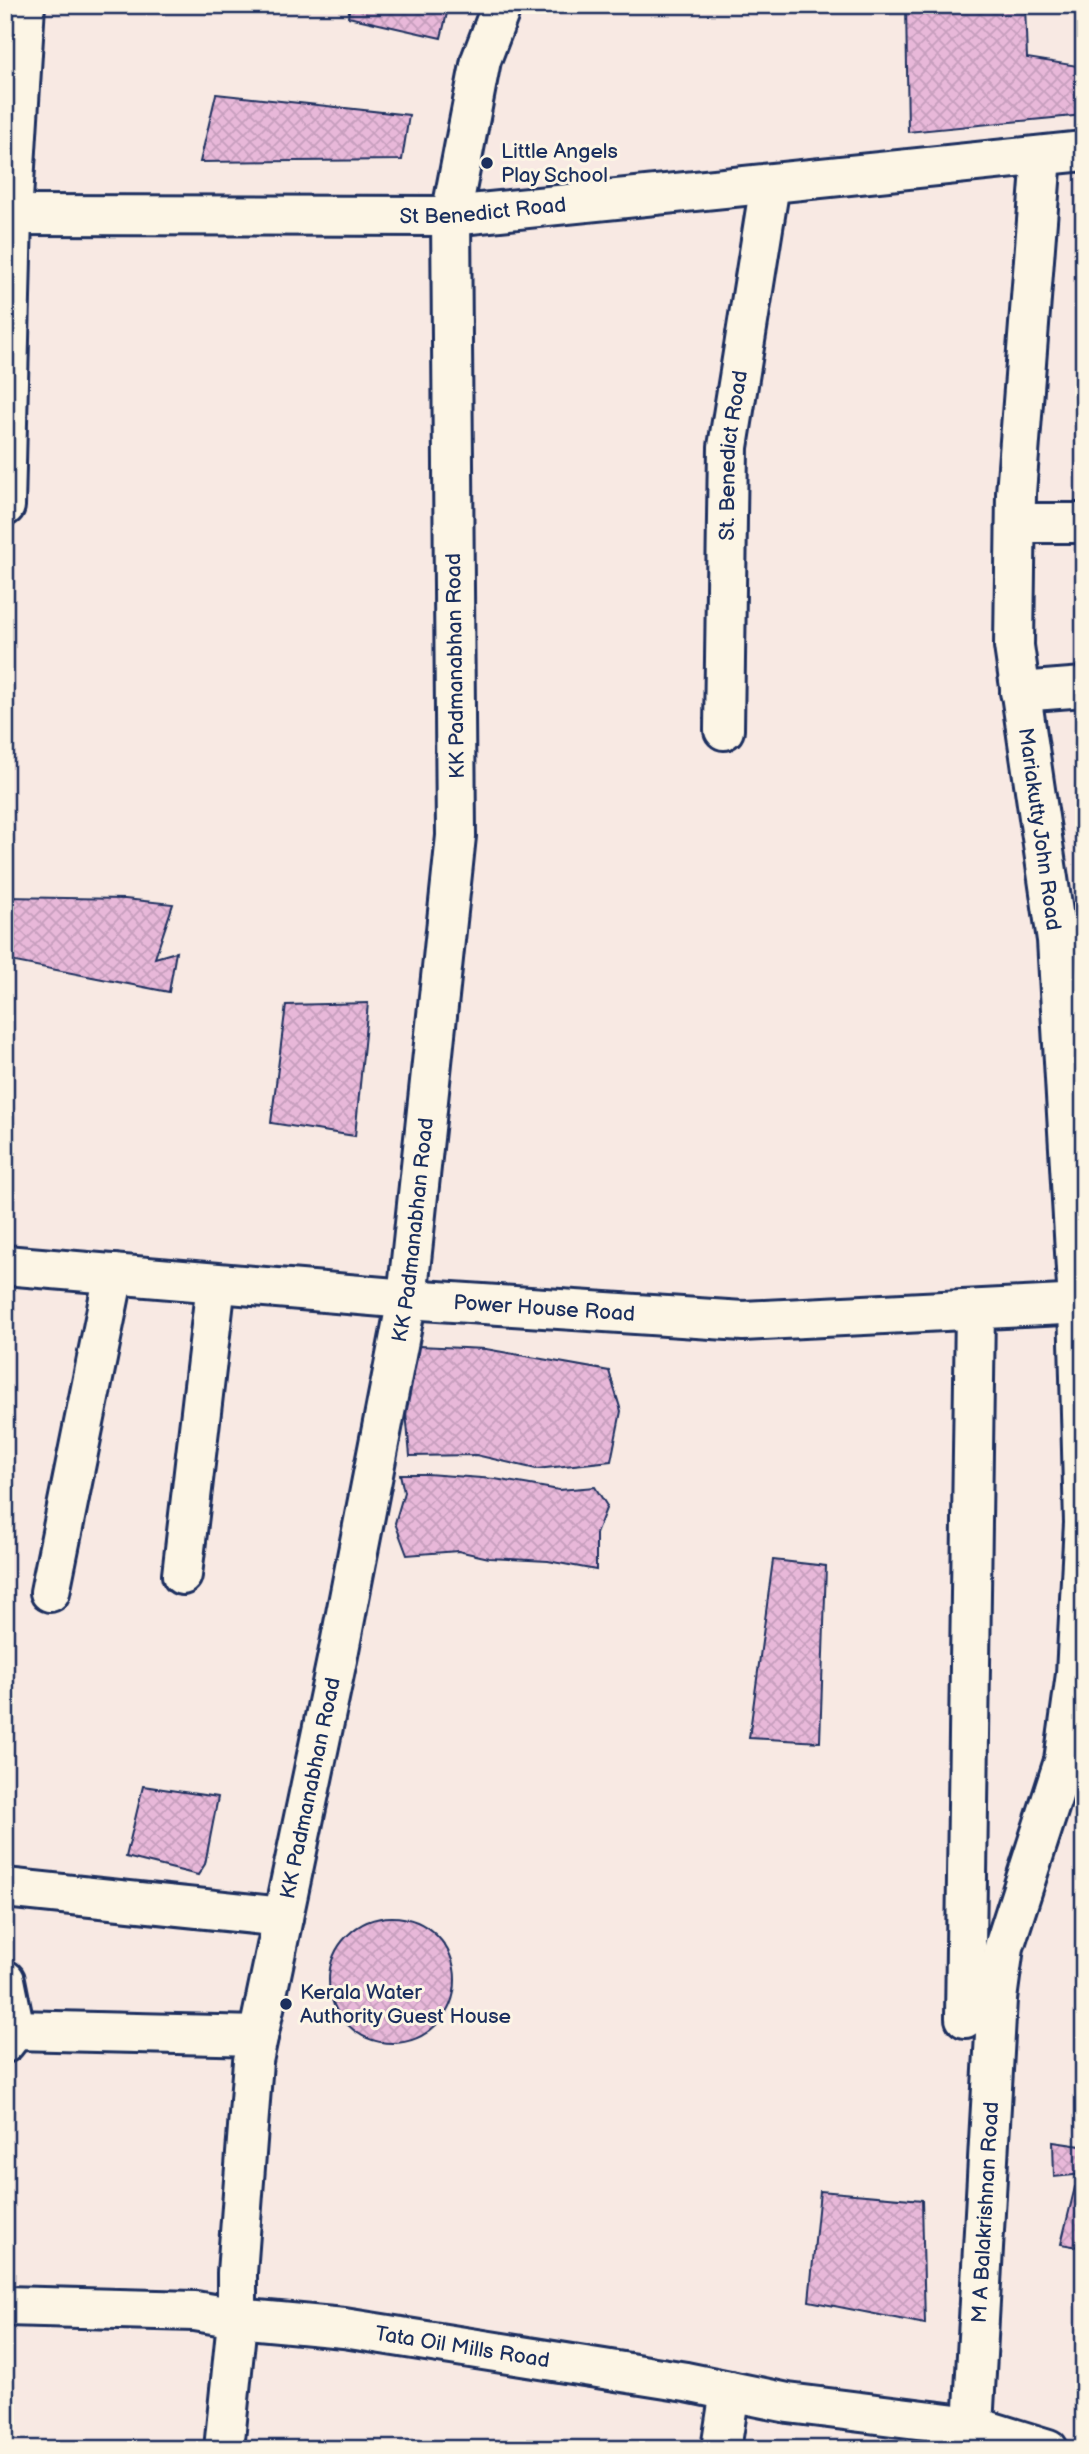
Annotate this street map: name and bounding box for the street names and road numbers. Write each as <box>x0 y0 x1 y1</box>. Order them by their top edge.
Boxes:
street label: St Benedict Road <box>399 192 567 229</box>
street label: St. Benedict Road <box>715 369 753 541</box>
street label: KK Padmanabhan Road <box>441 553 470 779</box>
street label: Mariakutty John Road <box>1013 726 1066 932</box>
street label: KK Padmanabhan Road <box>387 1117 439 1344</box>
street label: Power House Road <box>453 1290 636 1327</box>
street label: KK Padmanabhan Road <box>275 1675 346 1901</box>
street label: M A Balakrishnan Road <box>967 2101 1004 2324</box>
street label: Tata Oil Mills Road <box>373 2321 551 2373</box>

